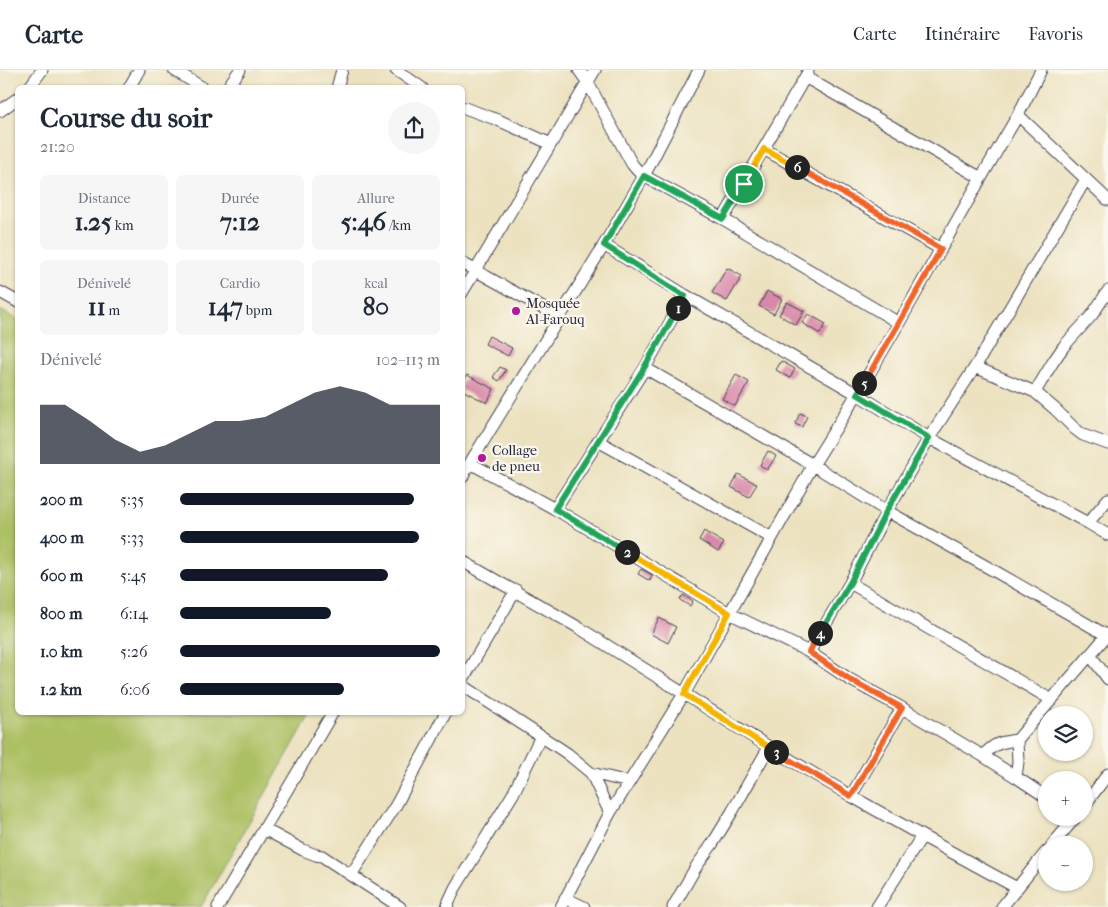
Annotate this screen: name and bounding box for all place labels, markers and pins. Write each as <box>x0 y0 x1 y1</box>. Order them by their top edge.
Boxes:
pin: 6 <box>784 154 810 180</box>
pin <box>723 163 765 205</box>
place label: Mosquée Al-Farouq <box>525 295 585 328</box>
pin: 1 <box>666 296 690 320</box>
marker: Mosquée Al-Farouq <box>510 305 522 317</box>
pin: 5 <box>852 370 876 396</box>
place label: Collage de pneu <box>492 442 540 475</box>
marker: Collage de pneu <box>476 452 488 464</box>
pin: 2 <box>614 540 640 564</box>
pin: 4 <box>808 620 832 646</box>
pin: 3 <box>764 740 788 764</box>

